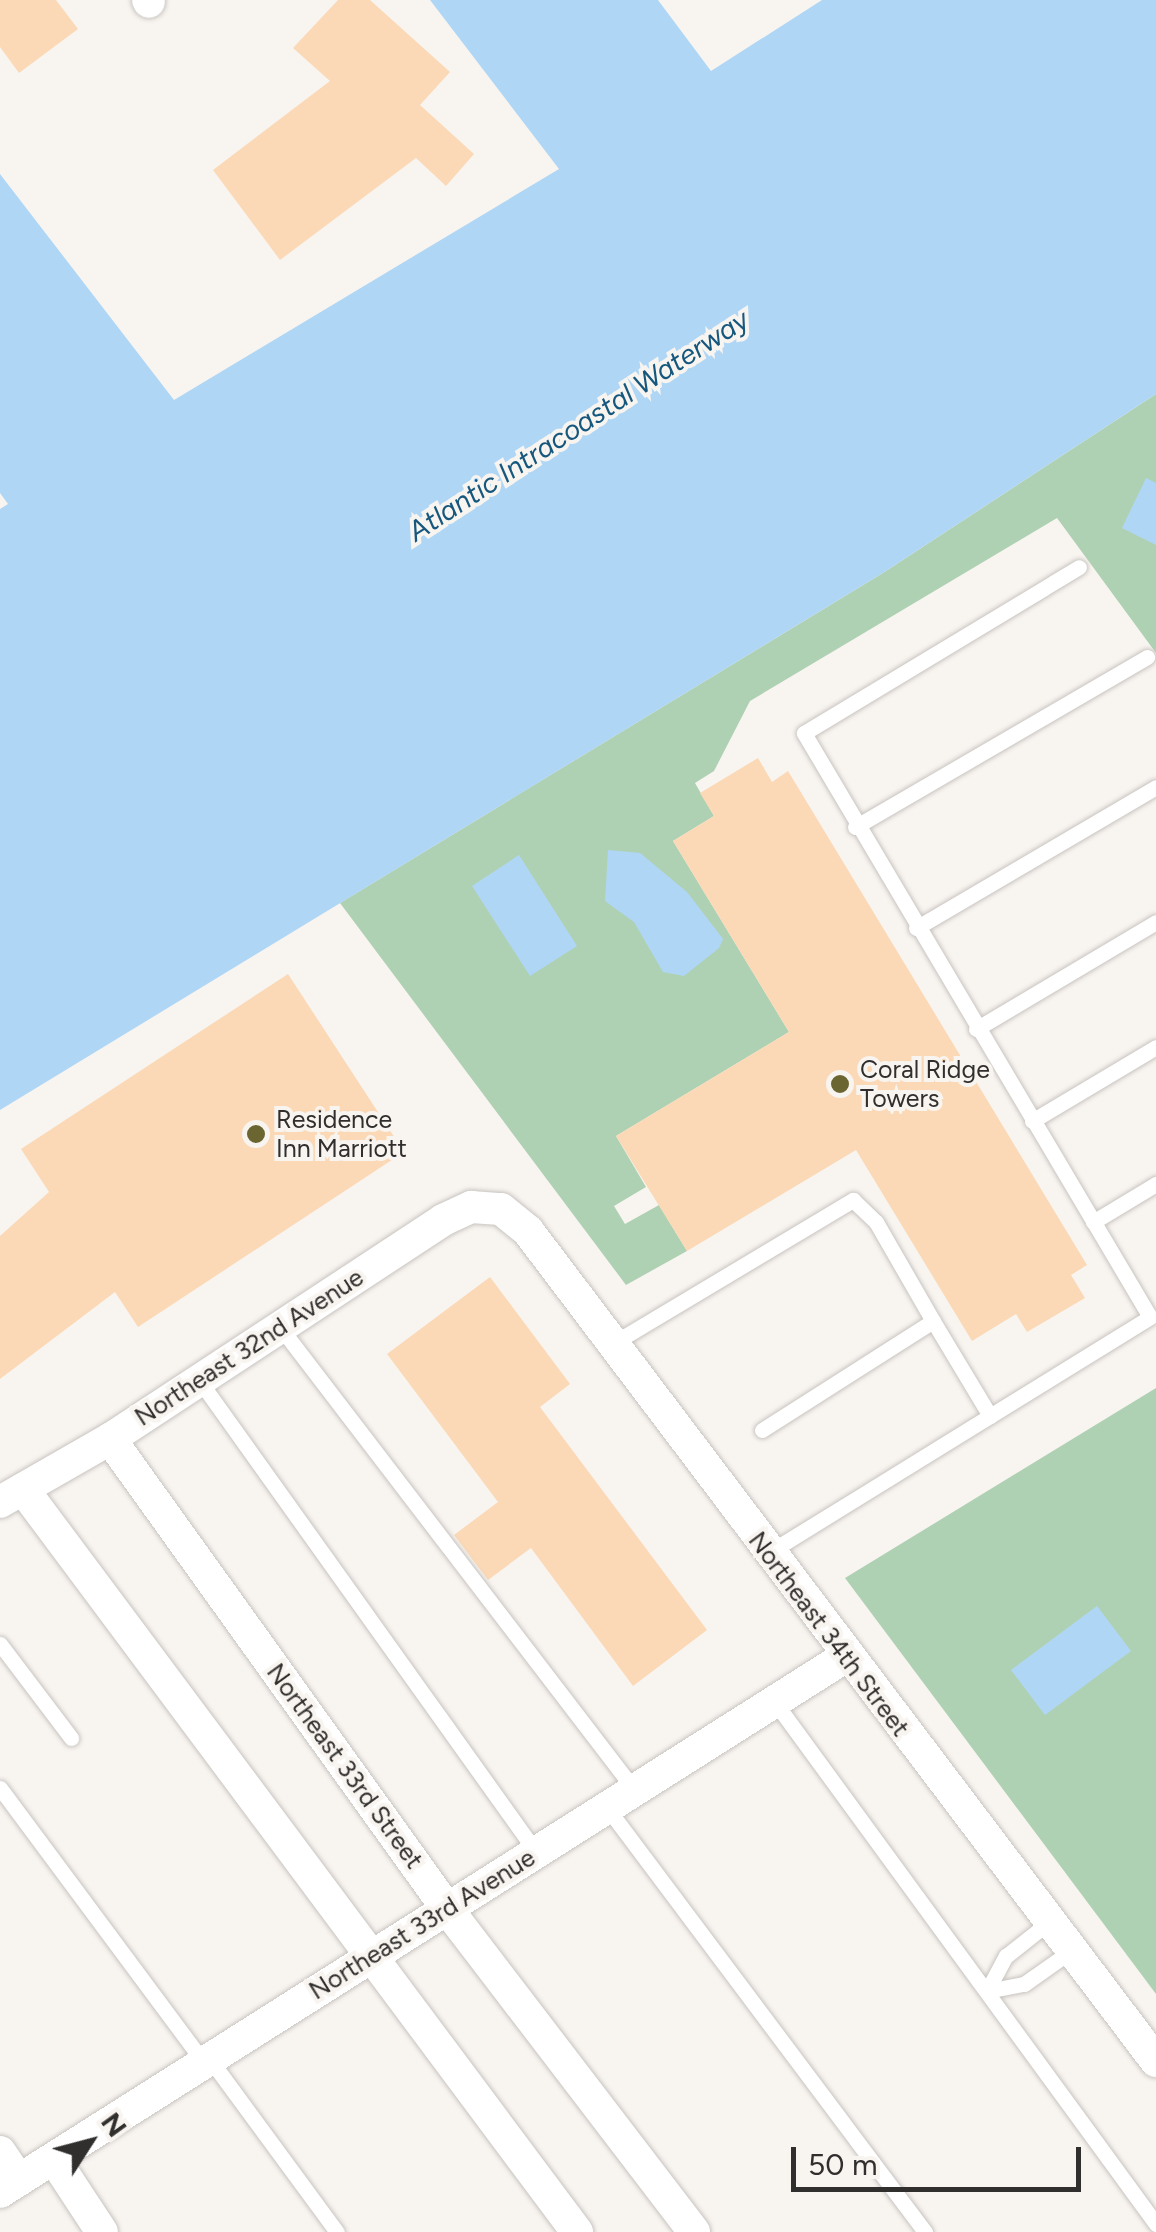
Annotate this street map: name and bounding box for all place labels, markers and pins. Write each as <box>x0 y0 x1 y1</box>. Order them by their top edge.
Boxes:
place label: Coral Ridge Towers <box>860 1055 990 1114</box>
marker: Coral Ridge Towers <box>829 1073 851 1095</box>
place label: Residence Inn Marriott <box>276 1105 407 1164</box>
marker: Residence Inn Marriott <box>245 1123 267 1145</box>

